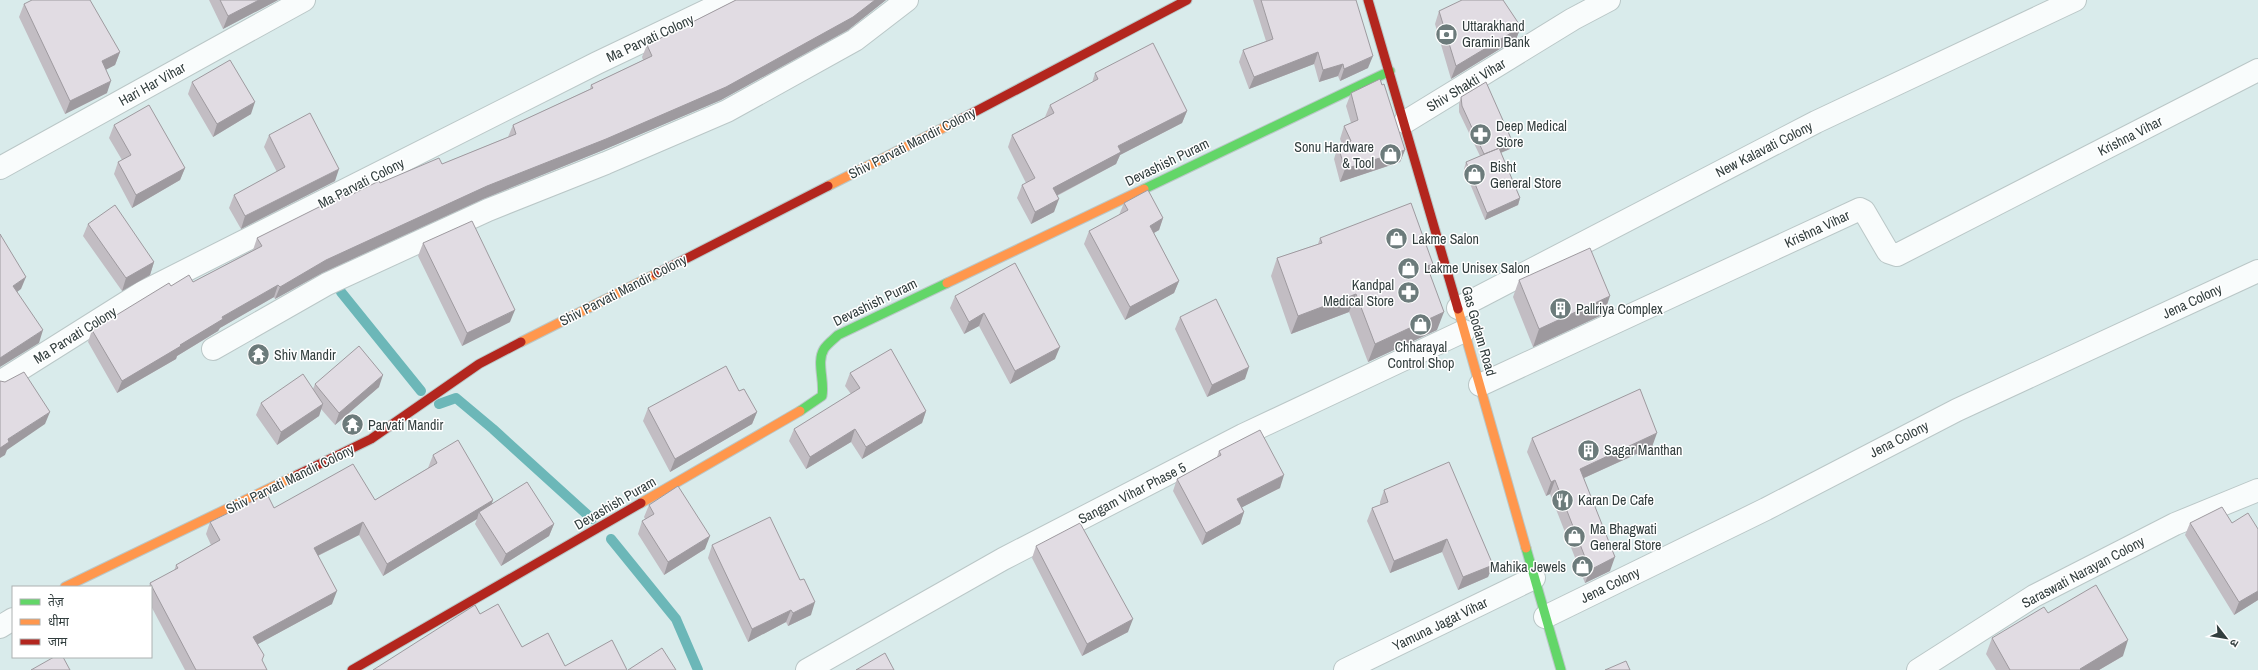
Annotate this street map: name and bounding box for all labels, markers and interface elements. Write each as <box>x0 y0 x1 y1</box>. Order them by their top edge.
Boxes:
street label: Ma Parvati Colony <box>603 10 697 66</box>
place label: Uttarakhand Gramin Bank <box>1462 17 1530 51</box>
bank icon: Uttarakhand Gramin Bank <box>1433 21 1459 47</box>
street label: Shiv Shakti Vihar <box>1423 54 1509 116</box>
street label: Hari Har Vihar <box>115 58 189 110</box>
street label: Shiv Parvati Mandir Colony <box>845 103 979 183</box>
street label: Krishna Vihar <box>2095 112 2165 160</box>
place label: Deep Medical Store <box>1496 117 1567 151</box>
street label: New Kalavati Colony <box>1712 117 1816 181</box>
pharmacy icon: Deep Medical Store <box>1468 121 1494 147</box>
street label: Devashish Puram <box>1122 134 1212 190</box>
place label: Sonu Hardware & Tool <box>1294 138 1374 172</box>
shop icon: Sonu Hardware & Tool <box>1377 142 1403 168</box>
street label: Ma Parvati Colony <box>315 153 407 212</box>
place label: Bisht General Store <box>1490 158 1561 192</box>
shop icon: Bisht General Store <box>1462 162 1488 188</box>
street label: Krishna Vihar <box>1781 206 1853 252</box>
shop icon: Lakme Salon <box>1384 226 1410 252</box>
place label: Lakme Salon <box>1412 230 1479 248</box>
street label: Shiv Parvati Mandir Colony <box>556 250 690 330</box>
shop icon: Lakme Unisex Salon <box>1395 255 1421 281</box>
place label: Lakme Unisex Salon <box>1424 259 1530 277</box>
street label: Devashish Puram <box>830 274 920 330</box>
place label: Kandpal Medical Store <box>1323 276 1394 310</box>
street label: Jena Colony <box>2159 279 2225 323</box>
pharmacy icon: Kandpal Medical Store <box>1396 280 1422 306</box>
street label: Gas Godam Road <box>1458 284 1500 378</box>
building icon: Pallriya Complex <box>1547 296 1573 322</box>
place label: Pallriya Complex <box>1576 300 1663 318</box>
street label: Ma Parvati Colony <box>30 302 120 368</box>
shop icon: Chharayal Control Shop <box>1408 312 1434 338</box>
place label: Chharayal Control Shop <box>1387 338 1455 372</box>
temple icon: Shiv Mandir <box>245 342 271 368</box>
place label: Shiv Mandir <box>274 346 336 364</box>
temple icon: Parvati Mandir <box>339 412 365 438</box>
place label: Parvati Mandir <box>368 416 443 434</box>
street label: Jena Colony <box>1866 416 1932 462</box>
building icon: Sagar Manthan <box>1576 437 1602 463</box>
street label: Shiv Parvati Mandir Colony <box>223 440 357 518</box>
place label: Sagar Manthan <box>1604 441 1683 459</box>
street label: Sangam Vihar Phase 5 <box>1075 458 1189 528</box>
street label: Devashish Puram <box>571 472 659 534</box>
restaurant icon: Karan De Cafe <box>1549 487 1575 513</box>
place label: Karan De Cafe <box>1578 491 1654 509</box>
place label: Ma Bhagwati General Store <box>1590 520 1661 554</box>
shop icon: Ma Bhagwati General Store <box>1562 524 1588 550</box>
street label: Saraswati Narayan Colony <box>2018 532 2148 612</box>
shop icon: Mahika Jewels <box>1569 554 1595 580</box>
place label: Mahika Jewels <box>1490 558 1566 576</box>
street label: Jena Colony <box>1577 563 1643 607</box>
legend <box>12 586 152 658</box>
street label: Yamuna Jagat Vihar <box>1389 593 1491 655</box>
text: तेज़ <box>48 594 65 610</box>
text: धीमा <box>48 614 70 630</box>
north arrow <box>2206 618 2246 658</box>
text: जाम <box>48 634 68 650</box>
text: उ <box>2227 637 2242 650</box>

